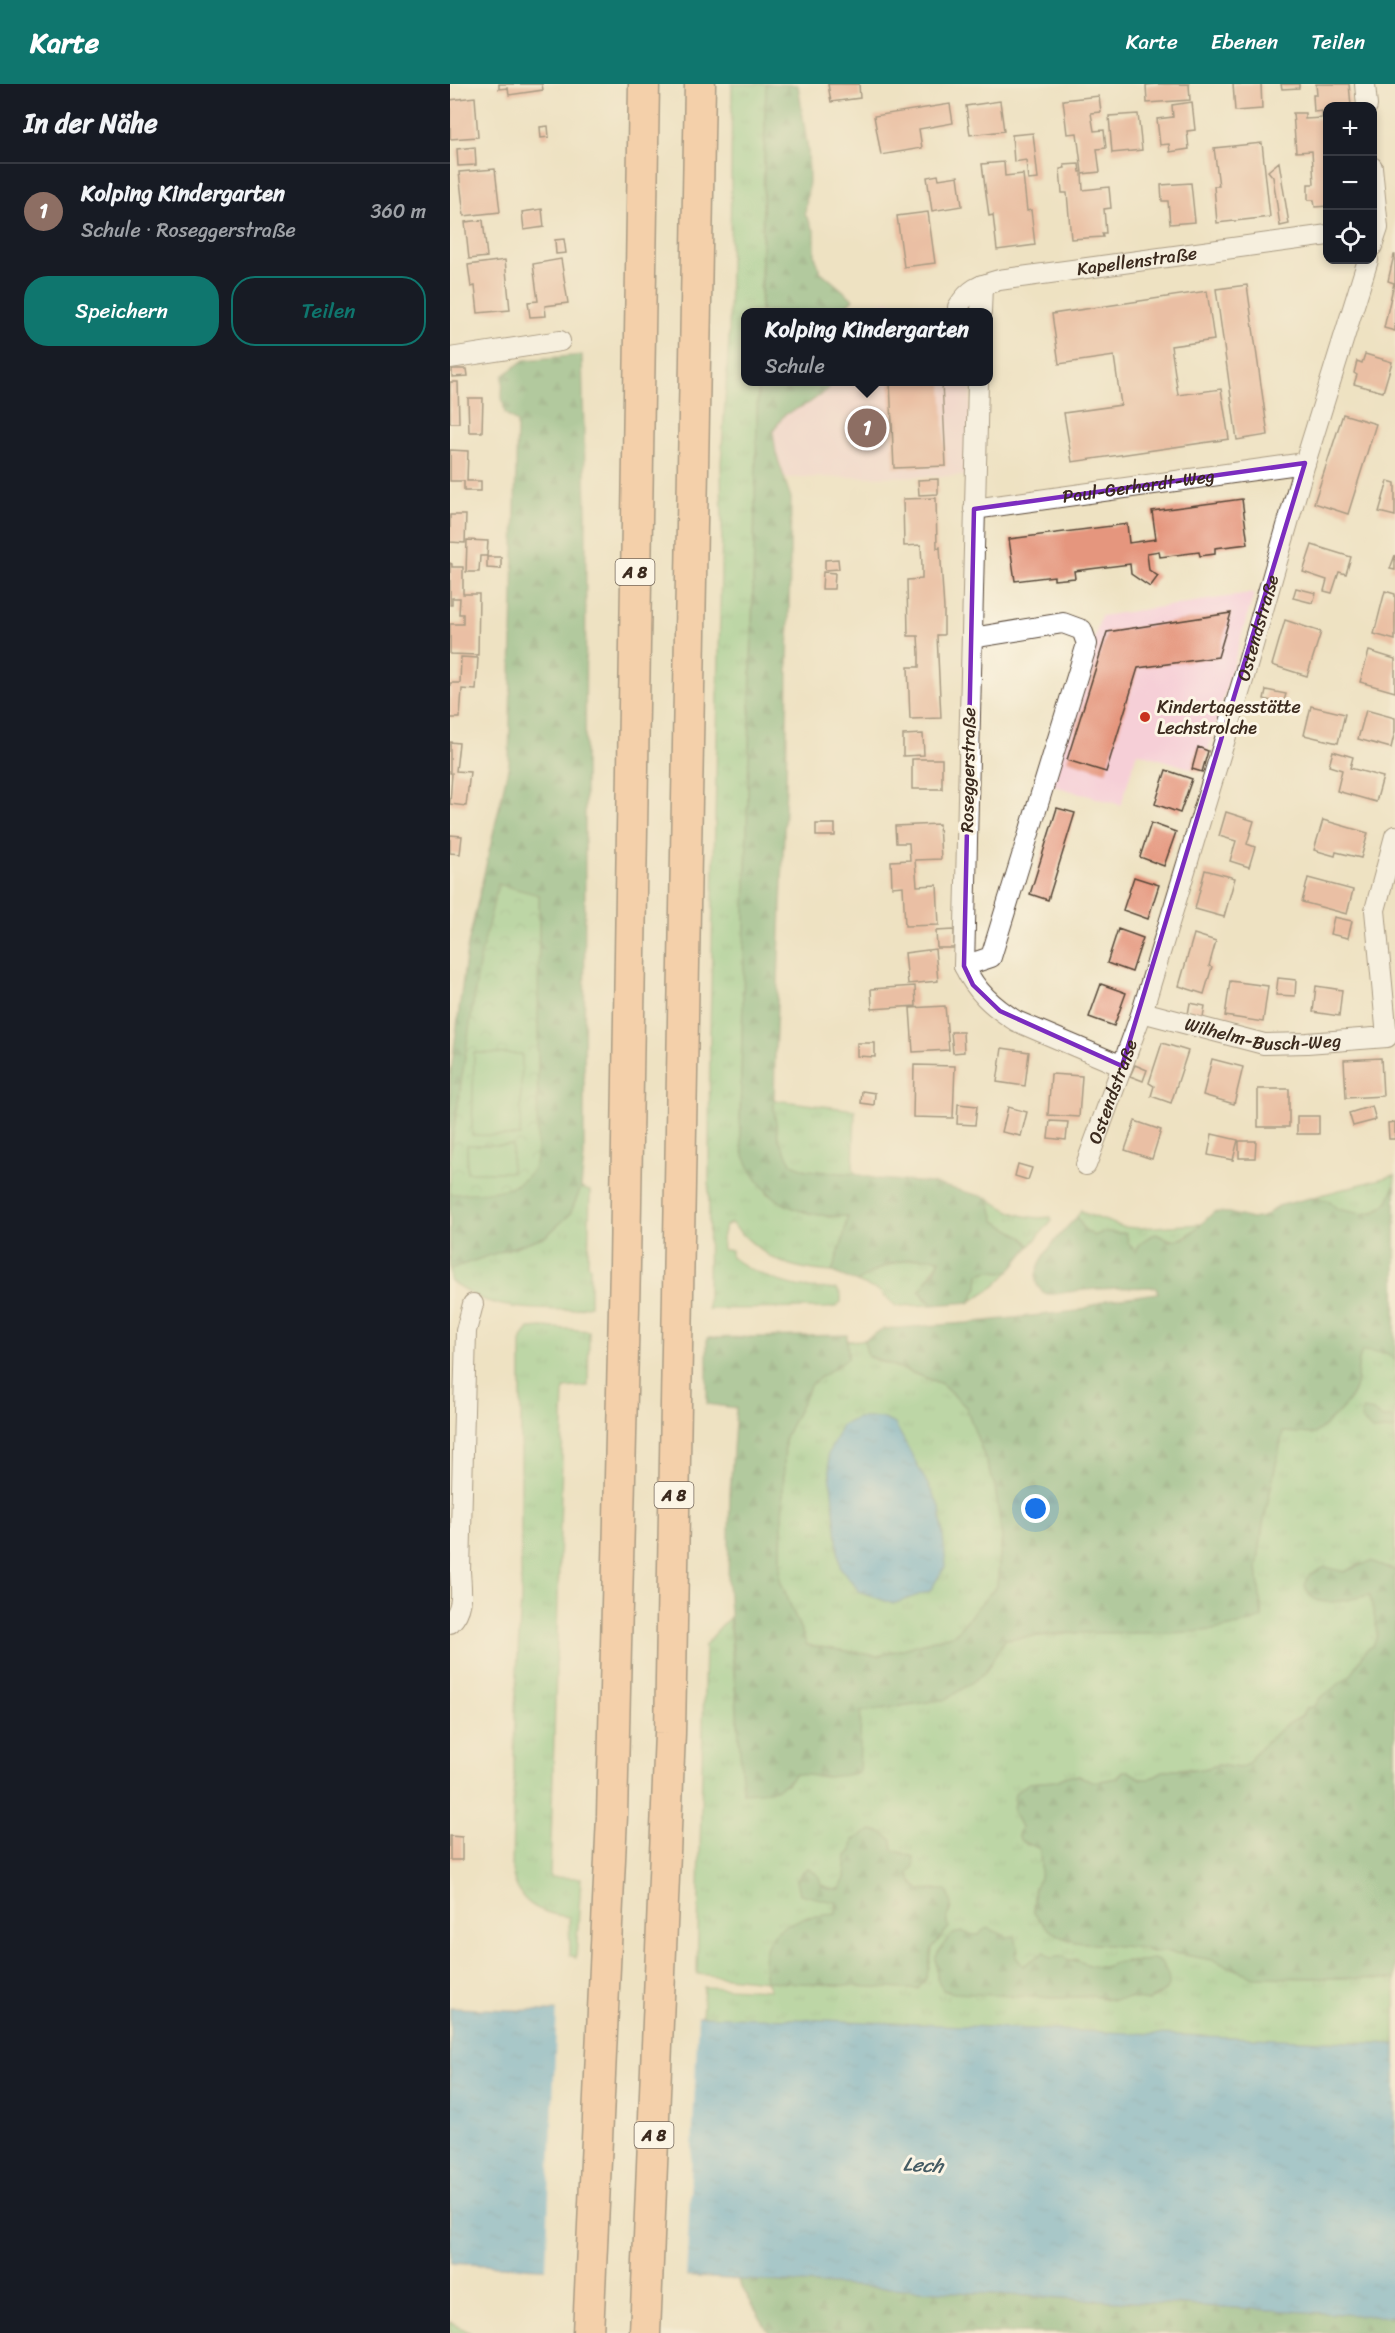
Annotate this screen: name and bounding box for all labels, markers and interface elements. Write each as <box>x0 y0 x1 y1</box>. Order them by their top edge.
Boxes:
text: Karte <box>30 18 99 67</box>
text: Karte <box>1126 23 1178 61</box>
text: Ebenen <box>1211 23 1278 61</box>
text: Teilen <box>1311 23 1365 61</box>
text: In der Nähe <box>24 100 158 146</box>
map controls <box>1323 102 1377 264</box>
button: + <box>1323 102 1377 156</box>
button: − <box>1323 156 1377 210</box>
text: Kolping Kindergarten <box>81 174 285 213</box>
text: 1 <box>39 194 48 229</box>
text: 360 m <box>370 194 426 229</box>
button: locate <box>1323 210 1377 264</box>
text: Schule · Roseggerstraße <box>81 213 296 248</box>
street label: Kapellenstraße <box>1075 237 1199 285</box>
button: Speichern <box>24 276 219 346</box>
button: Teilen <box>231 276 426 346</box>
popup <box>741 308 993 386</box>
text: Kolping Kindergarten <box>765 310 969 349</box>
text: Schule <box>765 349 825 384</box>
pin: 1 <box>848 406 886 450</box>
street label: Paul-Gerhardt-Weg <box>1060 460 1217 513</box>
road number: A 8 <box>616 559 654 585</box>
street label: Ostendstraße <box>1227 571 1288 685</box>
place label: Kindertagesstätte Lechstrolche <box>1157 691 1301 744</box>
street label: Roseggerstraße <box>951 707 985 833</box>
marker: Kindertagesstätte Lechstrolche <box>1138 710 1152 724</box>
street label: Wilhelm-Busch-Weg <box>1181 1008 1342 1060</box>
street label: Ostendstraße <box>1079 1035 1147 1149</box>
road number: A 8 <box>654 1482 694 1508</box>
your location <box>1021 1494 1050 1523</box>
road number: A 8 <box>634 2122 674 2148</box>
water label: Lech <box>902 2146 946 2184</box>

